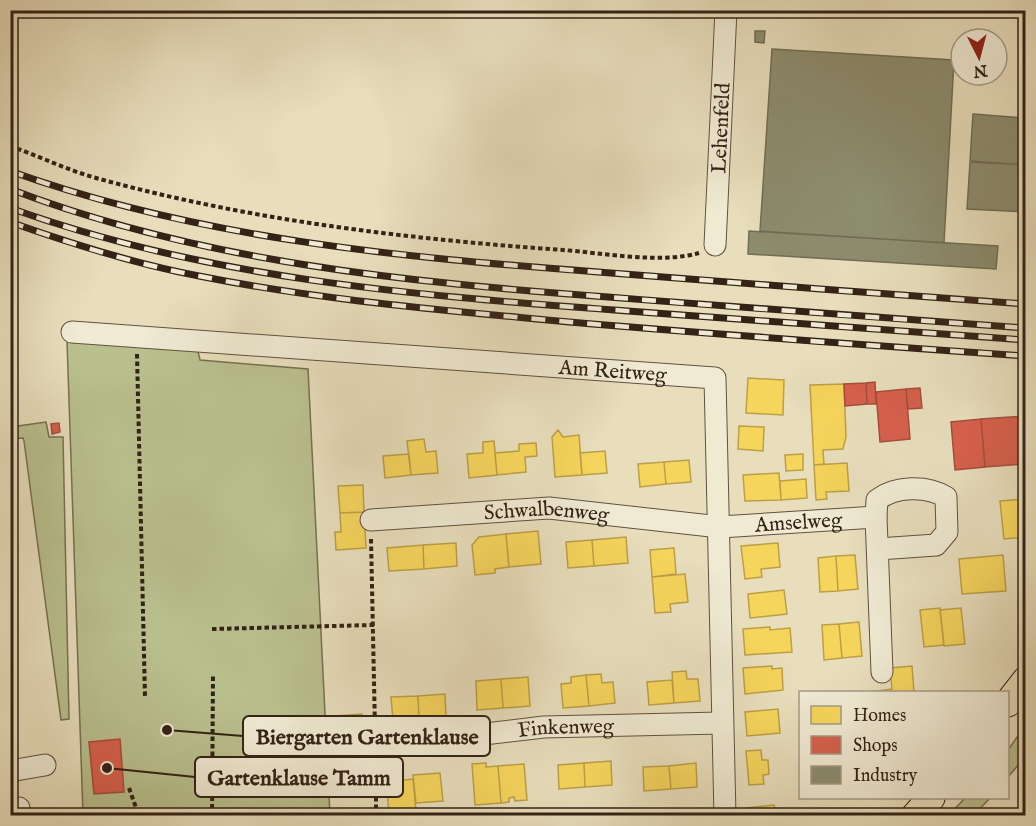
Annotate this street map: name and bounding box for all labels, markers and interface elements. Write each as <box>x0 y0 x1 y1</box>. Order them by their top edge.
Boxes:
north arrow <box>949 27 1009 87</box>
text: N <box>972 59 989 81</box>
street label: Lehenfeld <box>706 81 738 174</box>
street label: Am Reitweg <box>557 355 668 390</box>
street label: Schwalbenweg <box>483 496 611 530</box>
street label: Amselweg <box>753 507 844 540</box>
legend <box>799 691 1009 799</box>
text: Homes <box>853 705 906 728</box>
street label: Finkenweg <box>516 713 615 745</box>
callout: Biergarten Gartenklause <box>243 716 490 756</box>
text: Biergarten Gartenklause <box>255 724 479 752</box>
text: Shops <box>853 735 898 758</box>
callout: Gartenklause Tamm <box>195 757 403 797</box>
text: Gartenklause Tamm <box>207 765 391 793</box>
text: Industry <box>853 765 917 788</box>

